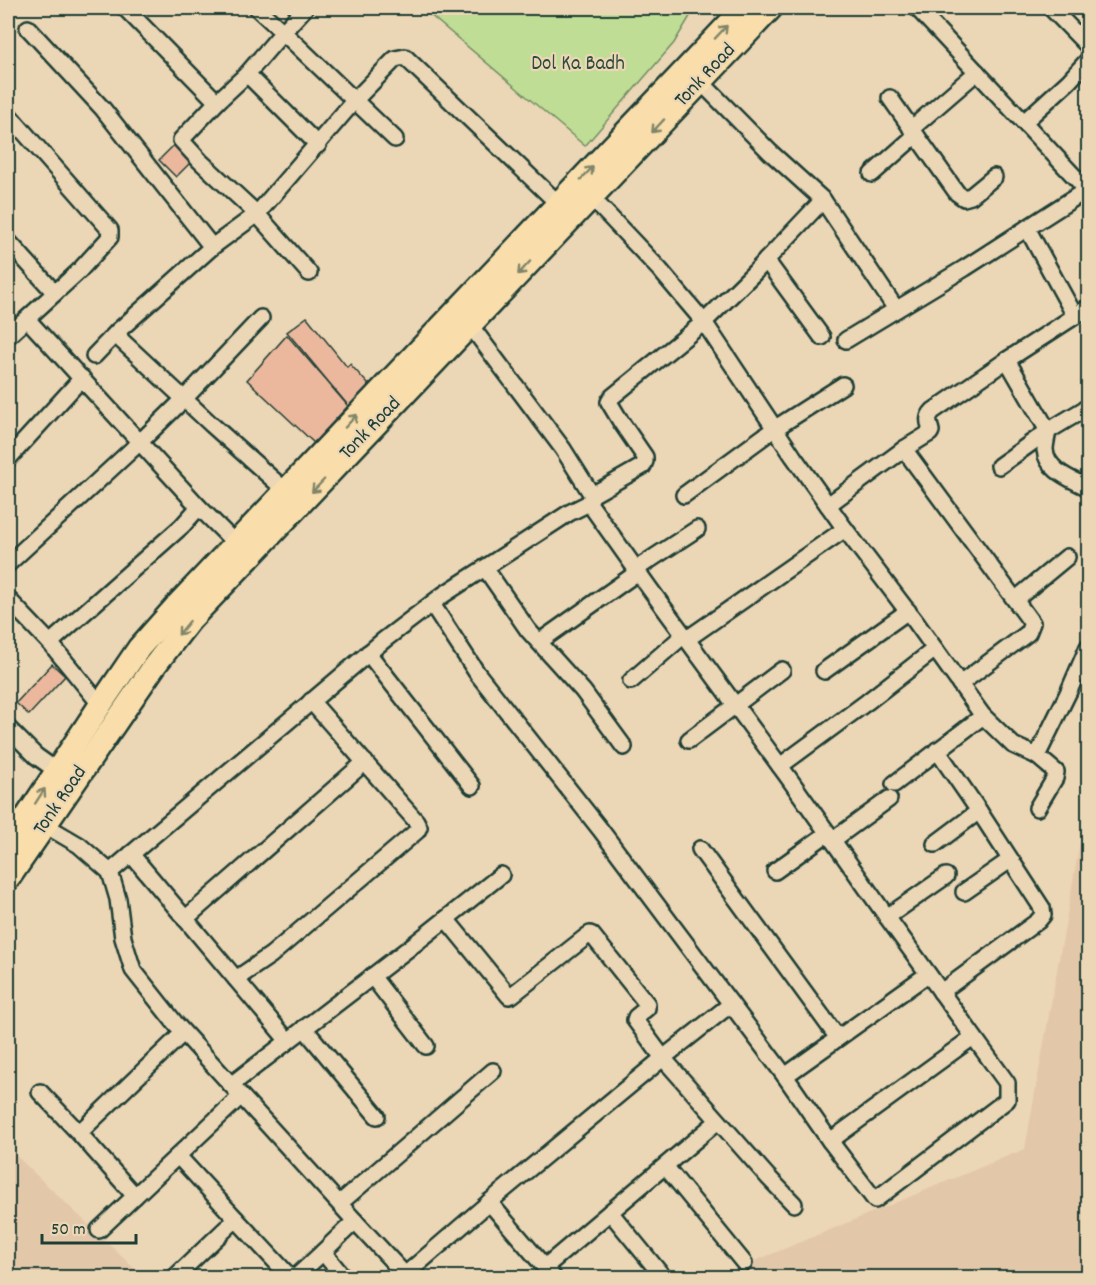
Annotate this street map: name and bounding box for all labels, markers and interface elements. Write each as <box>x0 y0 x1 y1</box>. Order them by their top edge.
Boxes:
one-way arrow <box>714 24 728 39</box>
street label: Tonk Road <box>668 37 744 115</box>
park label: Dol Ka Badh <box>531 50 625 80</box>
one-way arrow <box>651 119 666 134</box>
one-way arrow <box>580 166 594 181</box>
one-way arrow <box>517 260 531 275</box>
street label: Tonk Road <box>333 390 409 468</box>
one-way arrow <box>344 414 359 429</box>
one-way arrow <box>310 478 325 493</box>
one-way arrow <box>178 619 191 635</box>
street label: Tonk Road <box>27 760 95 842</box>
one-way arrow <box>34 788 46 805</box>
scale bar <box>42 1207 136 1245</box>
text: 50 m <box>51 1218 86 1243</box>

